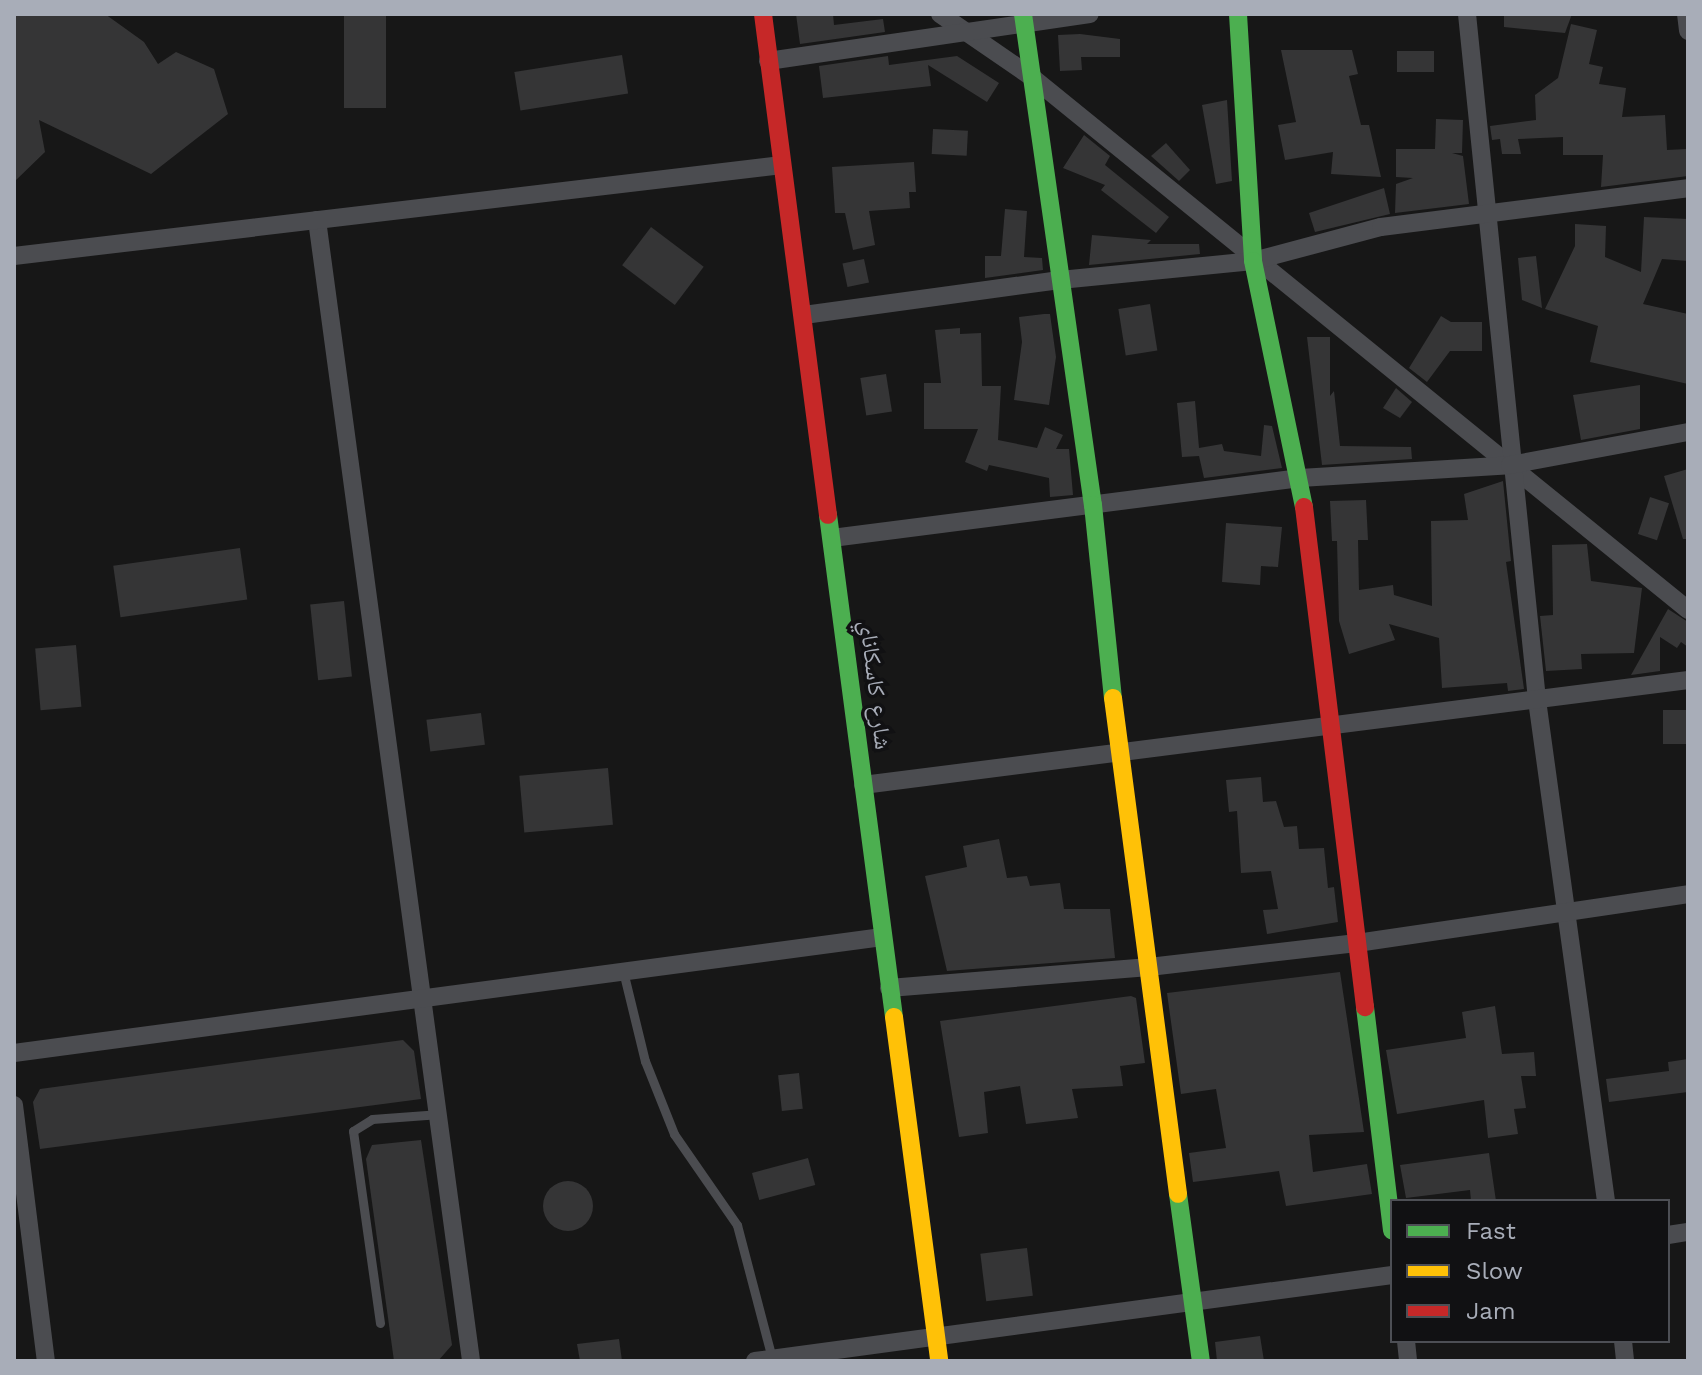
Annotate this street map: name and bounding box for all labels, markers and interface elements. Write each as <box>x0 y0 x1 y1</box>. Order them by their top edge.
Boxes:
street label: شارع كاسكاناي <box>853 619 897 751</box>
legend <box>1390 1199 1670 1343</box>
text: Fast <box>1466 1217 1516 1245</box>
text: Slow <box>1466 1257 1523 1285</box>
text: Jam <box>1466 1297 1516 1325</box>

